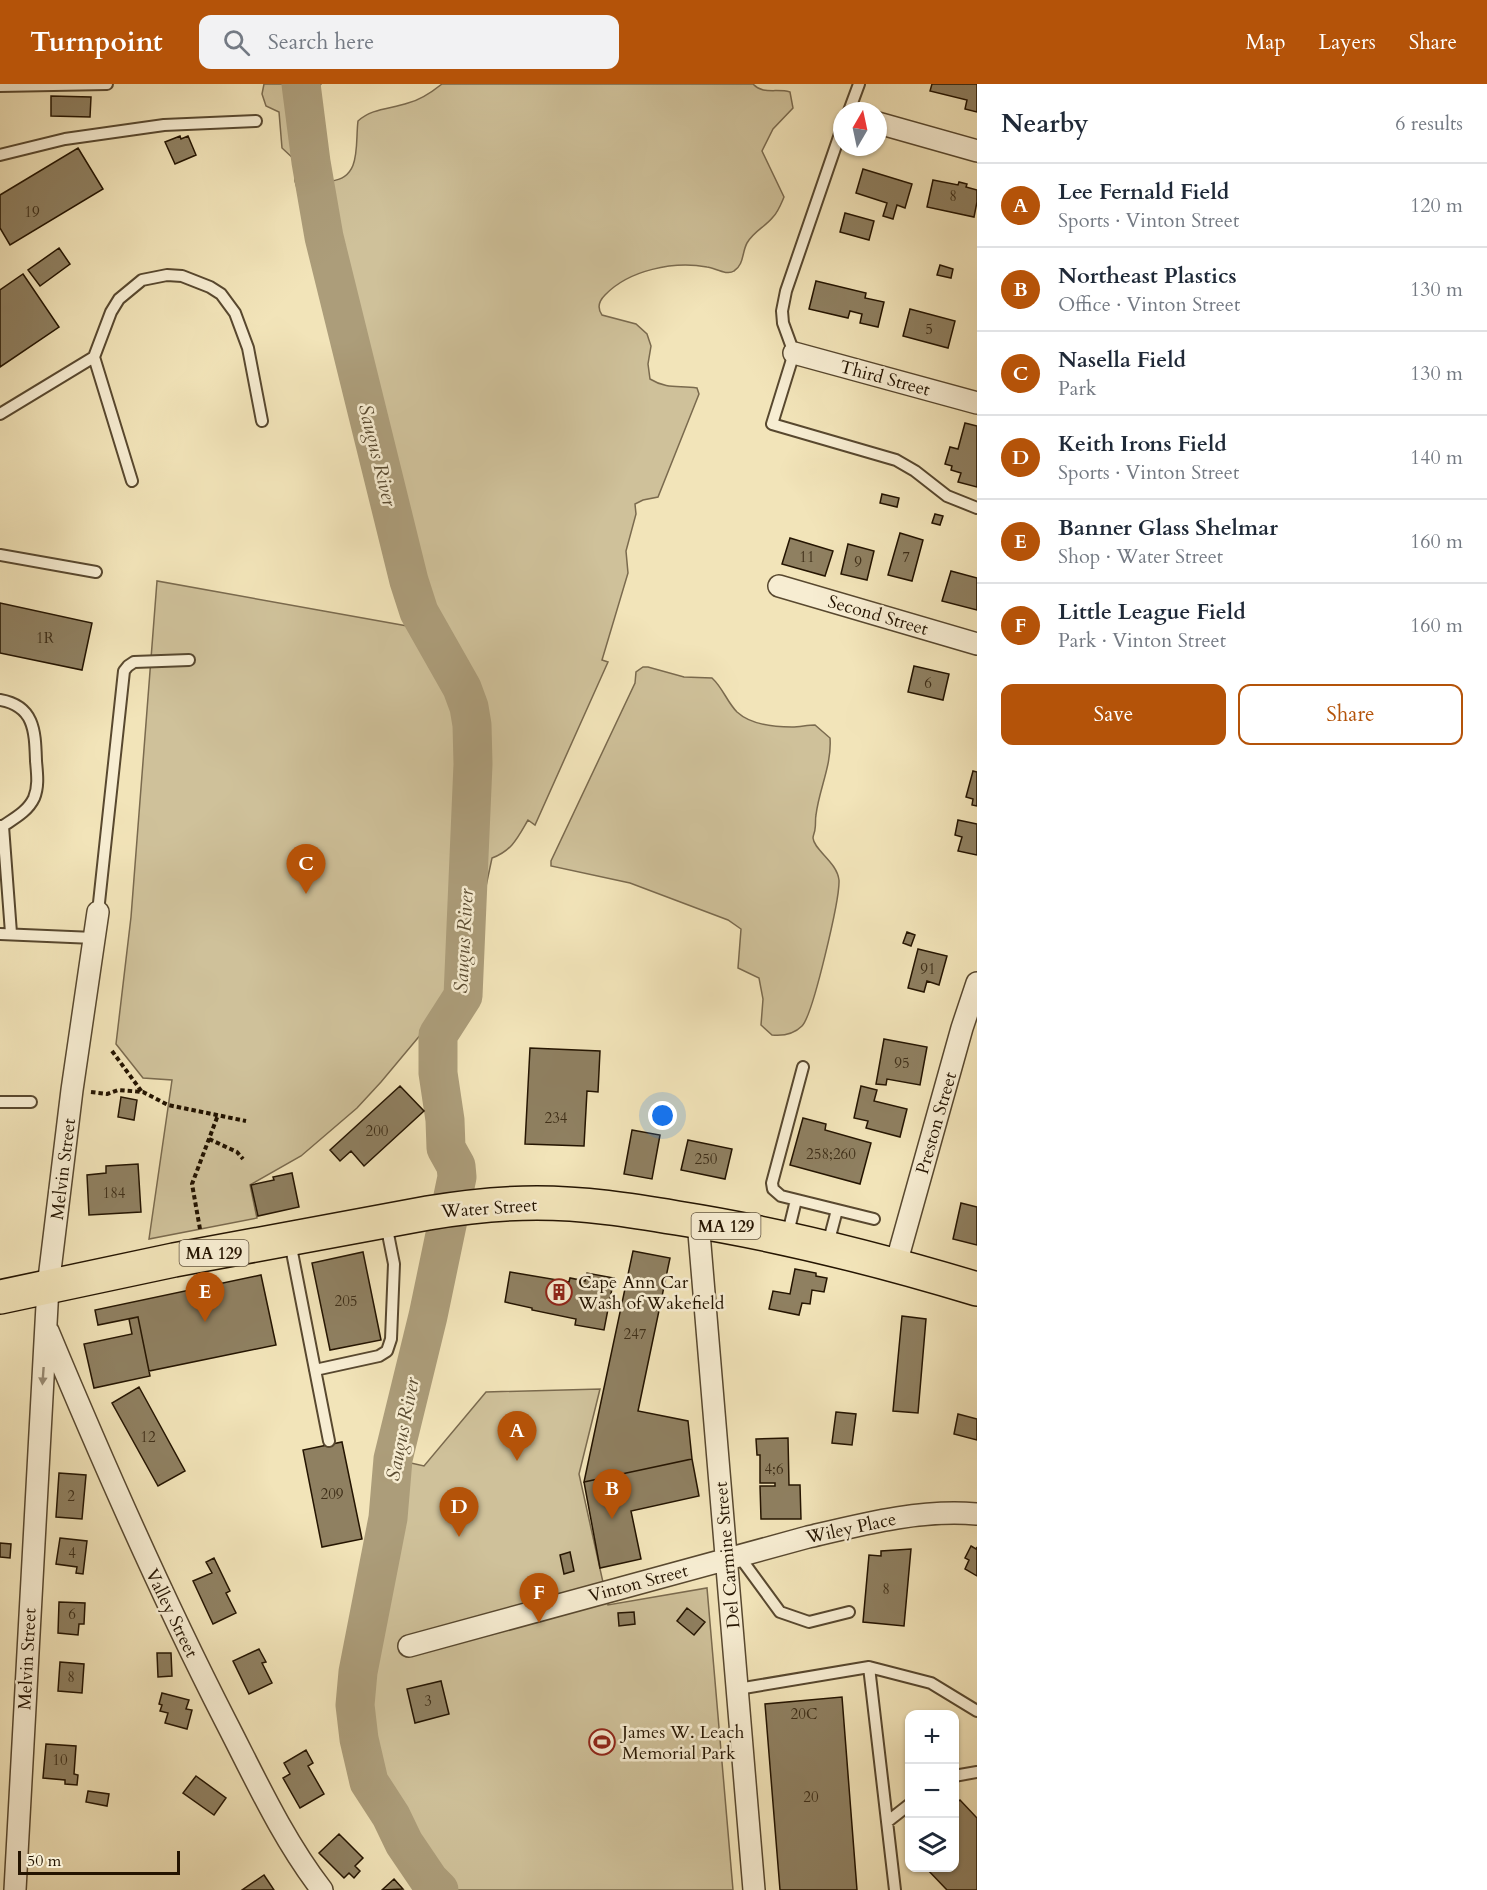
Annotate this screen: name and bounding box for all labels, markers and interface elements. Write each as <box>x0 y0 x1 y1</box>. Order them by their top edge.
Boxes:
search box <box>199 15 619 69</box>
text: Turnpoint <box>30 23 163 61</box>
icon: search <box>220 26 253 59</box>
text: Search here <box>268 27 374 57</box>
text: Map <box>1246 28 1286 57</box>
text: Layers <box>1319 28 1376 57</box>
text: Share <box>1409 28 1457 57</box>
north arrow <box>833 102 887 156</box>
text: Nearby <box>1001 106 1089 141</box>
text: 6 results <box>1395 110 1463 137</box>
text: Lee Fernald Field <box>1058 177 1229 207</box>
house number: 8 <box>949 186 957 206</box>
text: A <box>1013 192 1028 219</box>
text: 120 m <box>1410 192 1463 219</box>
house number: 19 <box>24 202 40 222</box>
text: Sports · Vinton Street <box>1058 207 1239 234</box>
text: Northeast Plastics <box>1058 261 1237 291</box>
text: B <box>1013 276 1028 303</box>
text: 130 m <box>1410 276 1463 303</box>
text: Office · Vinton Street <box>1058 291 1240 318</box>
house number: 5 <box>925 319 933 339</box>
text: Nasella Field <box>1058 345 1186 375</box>
street label: Third Street <box>837 354 933 403</box>
text: C <box>1013 360 1028 387</box>
text: 130 m <box>1410 360 1463 387</box>
text: Park <box>1058 375 1096 402</box>
water label: Saugus River <box>352 401 404 511</box>
text: Keith Irons Field <box>1058 429 1227 459</box>
text: D <box>1012 444 1029 471</box>
text: 140 m <box>1410 444 1463 471</box>
text: Sports · Vinton Street <box>1058 459 1239 486</box>
text: Banner Glass Shelmar <box>1058 513 1278 543</box>
text: E <box>1014 528 1027 555</box>
text: 160 m <box>1410 528 1463 555</box>
text: Shop · Water Street <box>1058 543 1223 570</box>
house number: 11 <box>799 547 815 567</box>
house number: 7 <box>902 547 910 567</box>
house number: 9 <box>854 552 862 572</box>
street label: Second Street <box>825 589 931 642</box>
text: Little League Field <box>1058 597 1246 627</box>
text: F <box>1015 612 1026 639</box>
text: 160 m <box>1410 612 1463 639</box>
text: Park · Vinton Street <box>1058 627 1226 654</box>
house number: 1R <box>36 628 55 648</box>
house number: 6 <box>924 673 932 693</box>
button: Save <box>1001 684 1226 745</box>
button: Share <box>1238 684 1463 745</box>
pin: C <box>286 844 326 894</box>
water label: Saugus River <box>447 887 480 994</box>
house number: 91 <box>920 959 936 979</box>
house number: 95 <box>894 1053 910 1073</box>
street label: Preston Street <box>910 1069 963 1177</box>
your location <box>648 1101 677 1130</box>
house number: 234 <box>544 1108 568 1128</box>
street label: Melvin Street <box>45 1116 82 1221</box>
house number: 200 <box>365 1121 389 1141</box>
house number: 258;260 <box>806 1144 856 1164</box>
house number: 250 <box>694 1149 718 1169</box>
house number: 184 <box>102 1183 126 1203</box>
street label: Water Street <box>439 1193 538 1224</box>
road number: MA 129 <box>692 1213 760 1239</box>
road number: MA 129 <box>180 1240 248 1266</box>
place label: Cape Ann Car Wash of Wakefield <box>577 1270 725 1316</box>
pin: E <box>186 1272 224 1322</box>
building icon: Cape Ann Car Wash of Wakefield <box>544 1277 574 1307</box>
house number: 205 <box>334 1291 358 1311</box>
house number: 247 <box>623 1324 647 1344</box>
one-way arrow <box>38 1367 47 1386</box>
water label: Saugus River <box>379 1374 426 1483</box>
pin: A <box>498 1412 536 1461</box>
house number: 12 <box>140 1427 156 1447</box>
house number: 4;6 <box>764 1459 784 1479</box>
pin: B <box>592 1470 632 1519</box>
street label: Del Carmine Street <box>709 1480 746 1629</box>
house number: 209 <box>320 1484 344 1504</box>
house number: 2 <box>67 1486 75 1506</box>
pin: D <box>440 1488 478 1537</box>
street label: Wiley Place <box>803 1507 898 1550</box>
house number: 4 <box>68 1543 76 1563</box>
street label: Vinton Street <box>585 1558 691 1609</box>
street label: Valley Street <box>139 1565 204 1662</box>
pin: F <box>520 1574 558 1623</box>
house number: 8 <box>882 1579 890 1599</box>
house number: 6 <box>68 1604 76 1624</box>
street label: Melvin Street <box>12 1607 43 1711</box>
house number: 8 <box>67 1667 75 1687</box>
house number: 3 <box>424 1691 432 1711</box>
house number: 20C <box>791 1704 817 1724</box>
map controls <box>905 1710 959 1872</box>
button: + <box>905 1710 959 1764</box>
place label: James W. Leach Memorial Park <box>619 1720 744 1766</box>
sports icon: James W. Leach Memorial Park <box>587 1727 617 1757</box>
house number: 10 <box>52 1750 68 1770</box>
button: − <box>905 1764 959 1818</box>
house number: 20 <box>803 1787 819 1807</box>
button: layers <box>905 1818 959 1872</box>
scale bar <box>18 1848 180 1876</box>
text: 50 m <box>27 1850 61 1872</box>

